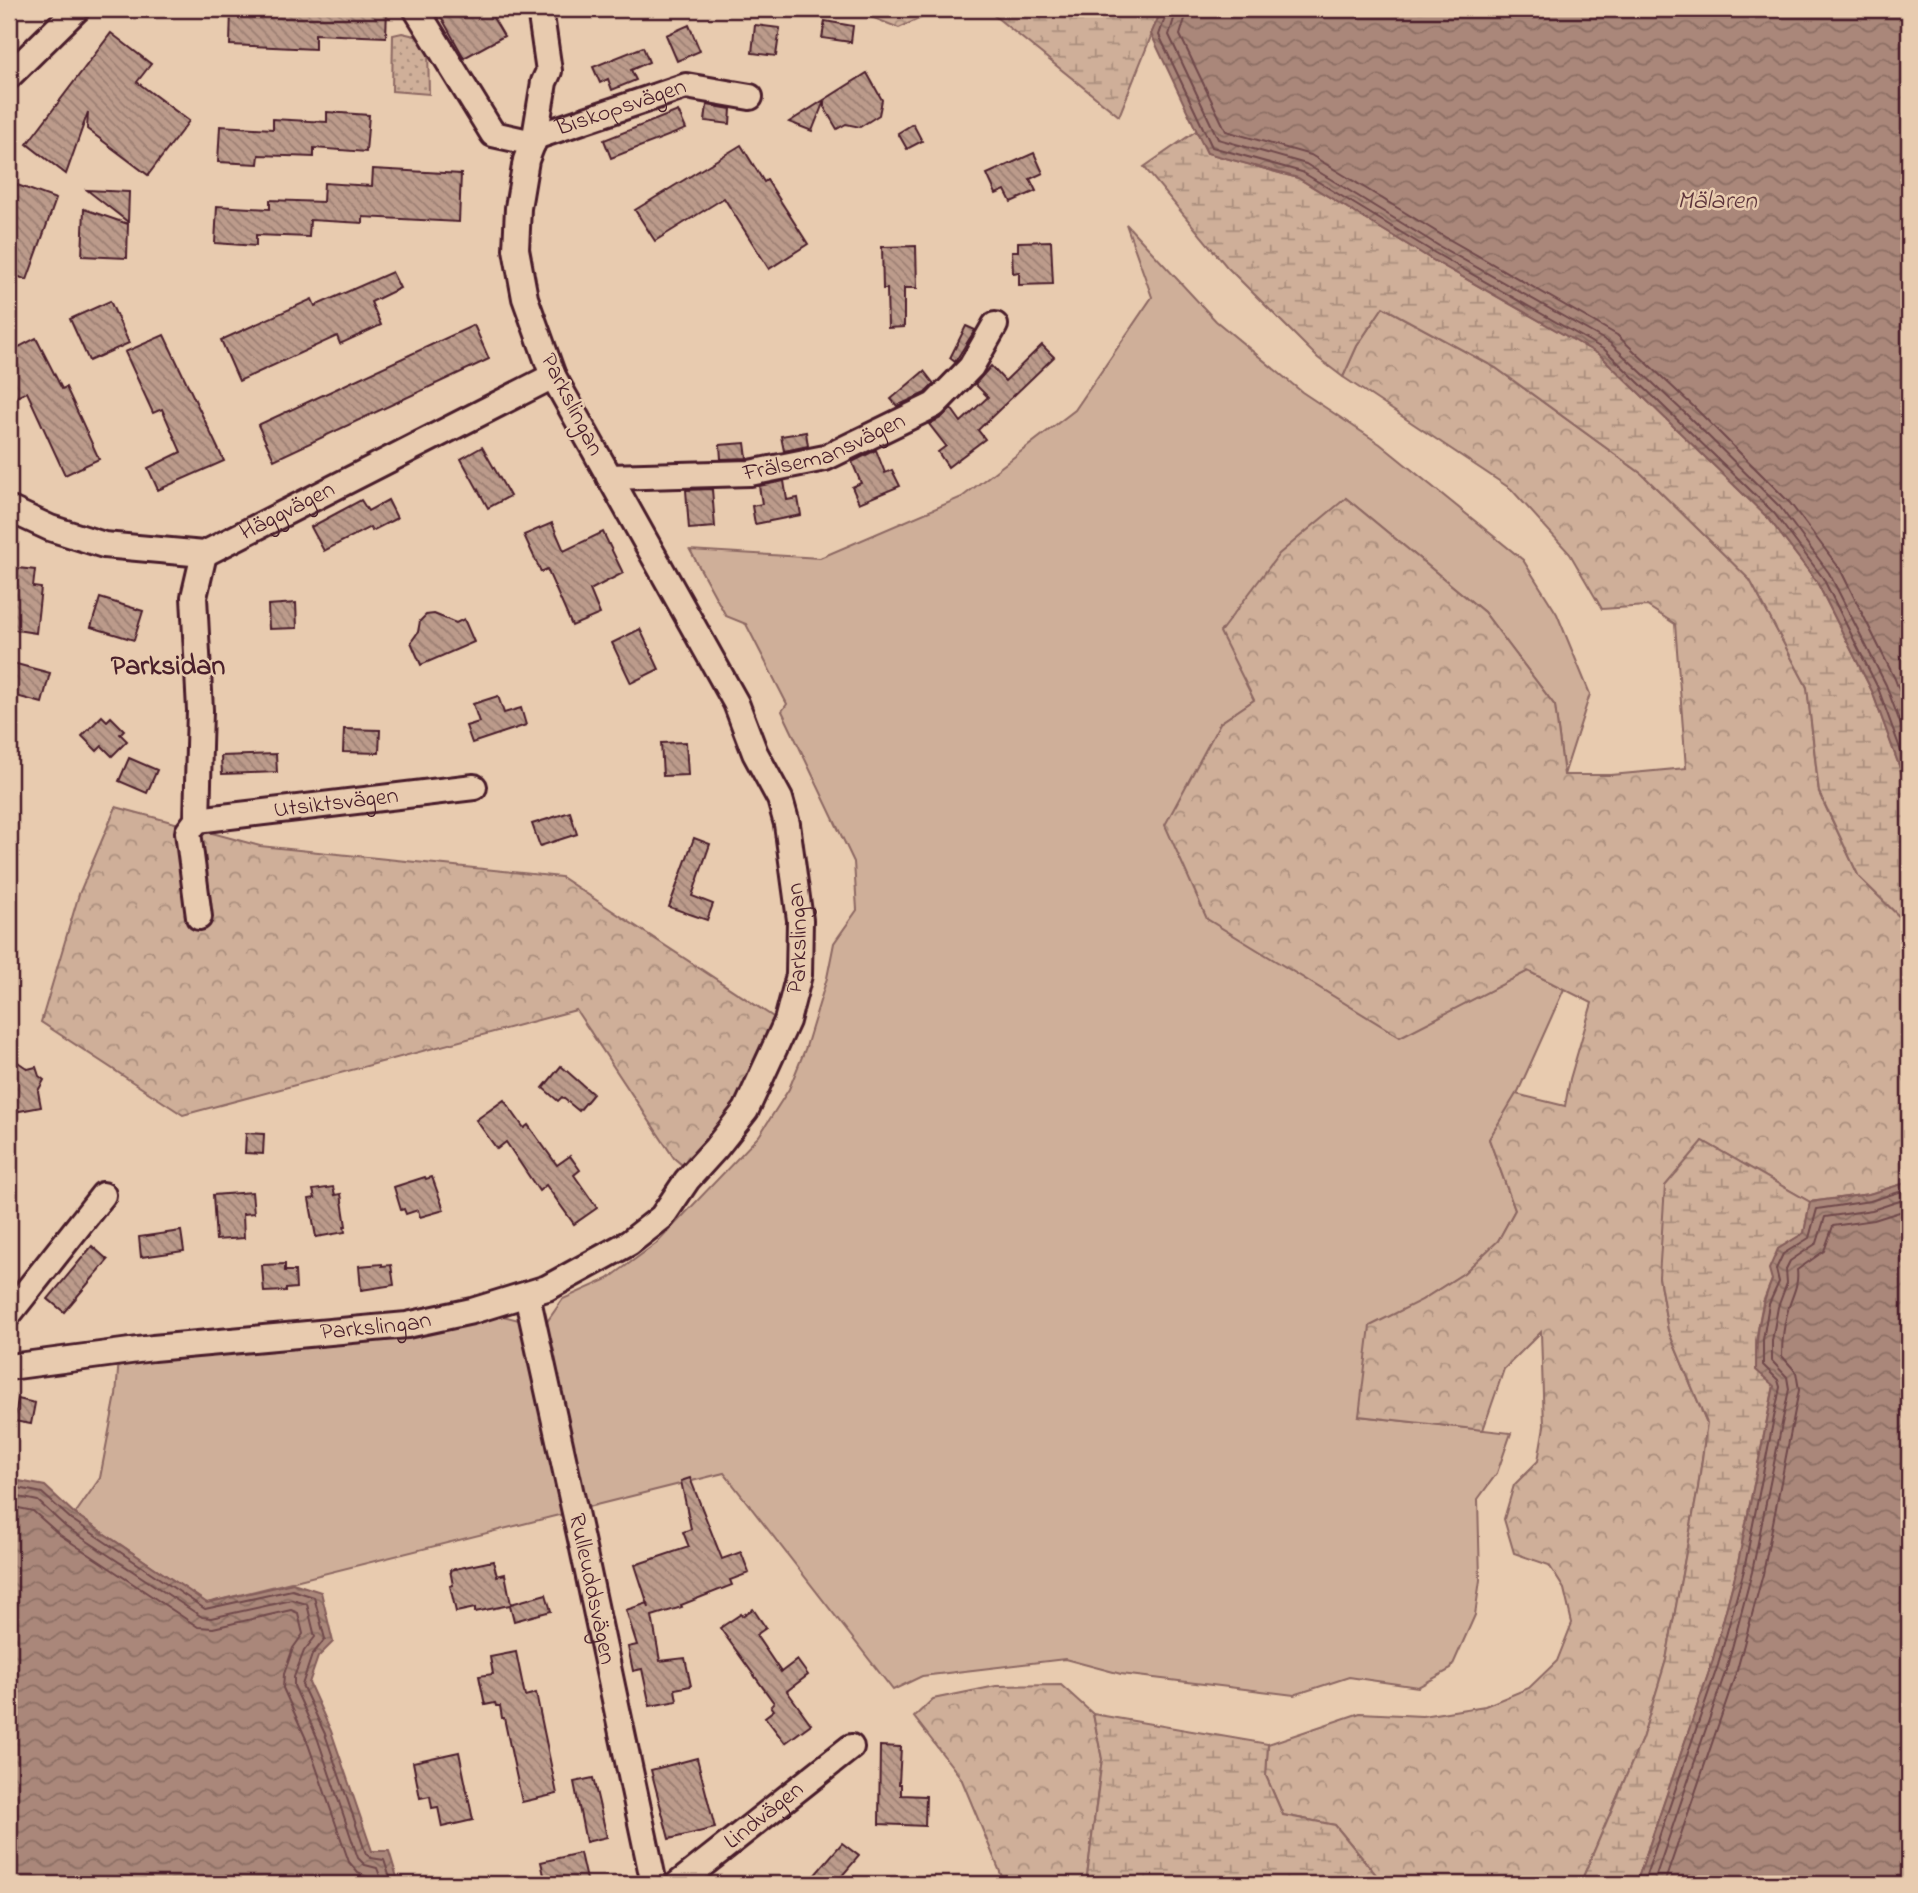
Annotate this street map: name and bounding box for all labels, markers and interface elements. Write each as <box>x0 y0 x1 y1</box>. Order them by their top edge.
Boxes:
street label: Biskopsvägen <box>550 70 691 147</box>
water label: Mälaren <box>1677 183 1758 221</box>
street label: Parkslingan <box>530 347 612 463</box>
street label: Frälsemansvägen <box>739 404 912 492</box>
street label: Häggvägen <box>234 472 341 550</box>
district label: Parksidan <box>111 647 225 688</box>
street label: Utsiktsvägen <box>272 779 400 828</box>
street label: Parkslingan <box>777 881 818 998</box>
street label: Parkslingan <box>319 1303 435 1350</box>
street label: Rulleuddsvägen <box>558 1510 625 1668</box>
street label: Lindvägen <box>717 1773 812 1858</box>

